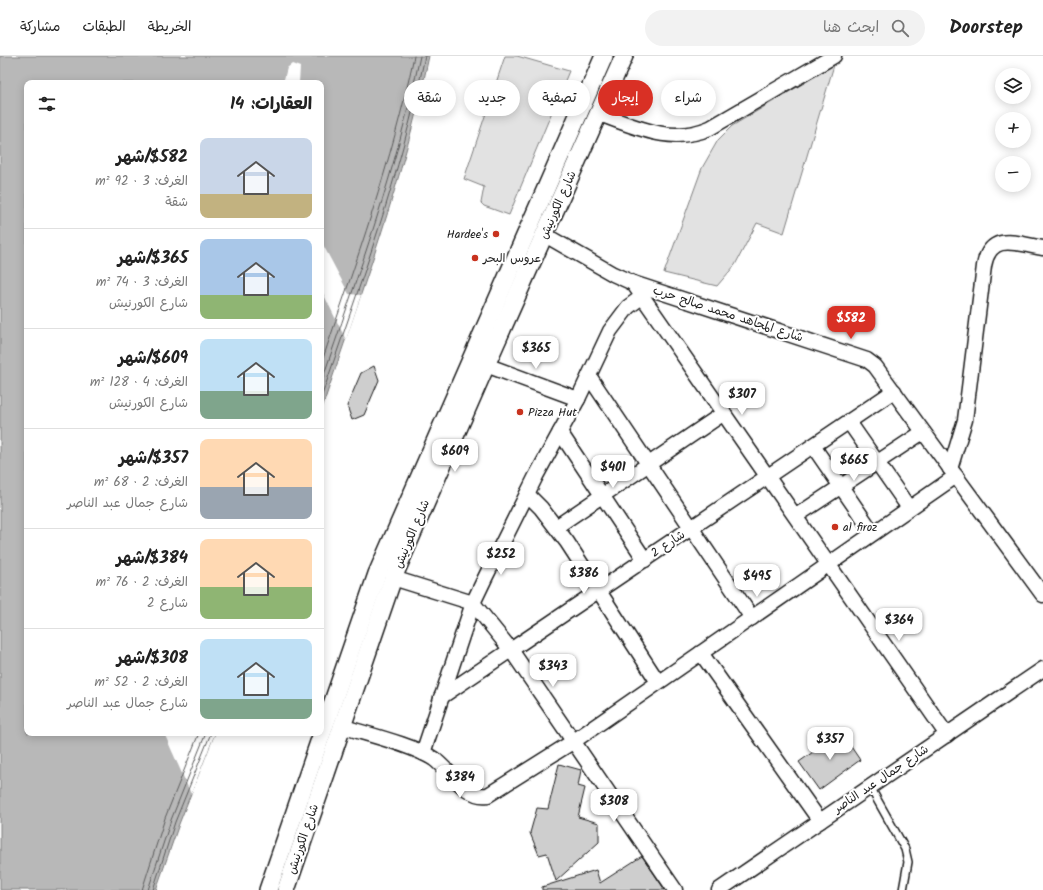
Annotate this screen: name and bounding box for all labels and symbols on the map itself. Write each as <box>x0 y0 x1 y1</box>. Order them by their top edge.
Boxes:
street label: شارع الكورنيش <box>534 168 582 242</box>
place label: Hardee's <box>447 225 488 244</box>
marker: Hardee's <box>491 229 501 239</box>
place label: عروس البحر <box>482 249 542 268</box>
marker: عروس البحر <box>470 253 480 263</box>
street label: شارع المجاهد محمد صالح حرب <box>650 281 806 347</box>
pin: $582 <box>827 306 875 340</box>
pin: $365 <box>512 336 560 370</box>
pin: $307 <box>718 382 766 416</box>
place label: Pizza Hut <box>528 403 577 422</box>
marker: Pizza Hut <box>515 407 525 417</box>
pin: $609 <box>431 439 479 473</box>
pin: $665 <box>830 448 878 482</box>
pin: $401 <box>589 455 637 489</box>
street label: شارع الكورنيش <box>389 497 435 571</box>
place label: al firoz <box>843 518 877 537</box>
marker: al firoz <box>830 522 840 532</box>
street label: شارع 2 <box>647 526 689 562</box>
pin: $252 <box>477 542 525 576</box>
pin: $386 <box>560 561 608 595</box>
pin: $495 <box>733 564 781 598</box>
pin: $364 <box>875 608 923 642</box>
pin: $343 <box>529 654 577 688</box>
pin: $357 <box>806 727 854 761</box>
street label: شارع جمال عبد الناصر <box>829 740 933 819</box>
pin: $384 <box>436 765 484 799</box>
pin: $308 <box>590 789 638 823</box>
street label: شارع الكورنيش <box>282 801 324 877</box>

